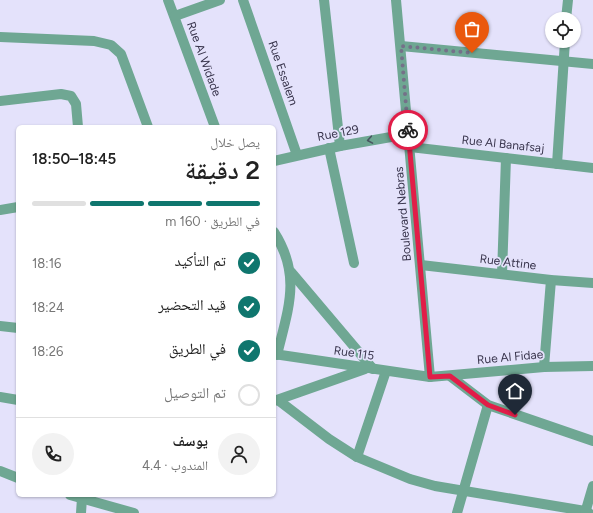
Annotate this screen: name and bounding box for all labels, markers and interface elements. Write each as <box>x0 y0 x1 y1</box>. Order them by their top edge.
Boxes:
pin <box>455 12 489 53</box>
map controls <box>545 12 581 48</box>
button: locate <box>545 12 581 48</box>
icon: bag <box>461 18 483 40</box>
street label: Rue Al Widade <box>184 20 224 99</box>
street label: Rue Essalem <box>265 39 301 107</box>
courier <box>388 110 428 150</box>
icon: bike <box>397 119 419 141</box>
street label: Rue 129 <box>316 122 360 144</box>
street label: Rue Al Banafsaj <box>461 133 545 155</box>
text: يصل خلال <box>211 135 260 150</box>
one-way arrow <box>367 136 373 144</box>
text: 18:45–18:50 <box>32 150 116 168</box>
text: 2 دقيقة <box>185 154 260 186</box>
street label: Boulevard Nebras <box>392 166 414 262</box>
text: في الطريق · 160 m <box>165 214 260 229</box>
text: تم التأكيد <box>175 252 226 270</box>
icon: check <box>238 252 260 274</box>
street label: Rue Attine <box>479 252 538 272</box>
text: 18:16 <box>32 256 61 271</box>
text: قيد التحضير <box>158 296 226 314</box>
icon: check <box>238 296 260 318</box>
text: 18:24 <box>32 300 64 315</box>
text: في الطريق <box>169 340 226 358</box>
icon: check <box>238 340 260 362</box>
street label: Rue 115 <box>333 343 375 363</box>
text: 18:26 <box>32 344 63 359</box>
street label: Rue Al Fidae <box>476 347 544 367</box>
pin <box>498 374 532 415</box>
icon: home <box>504 380 526 402</box>
text: تم التوصيل <box>164 384 226 402</box>
text: يوسف <box>173 432 208 450</box>
button: phone <box>32 433 74 475</box>
button: person <box>218 433 260 475</box>
text: المندوب · 4.4 <box>142 458 208 473</box>

